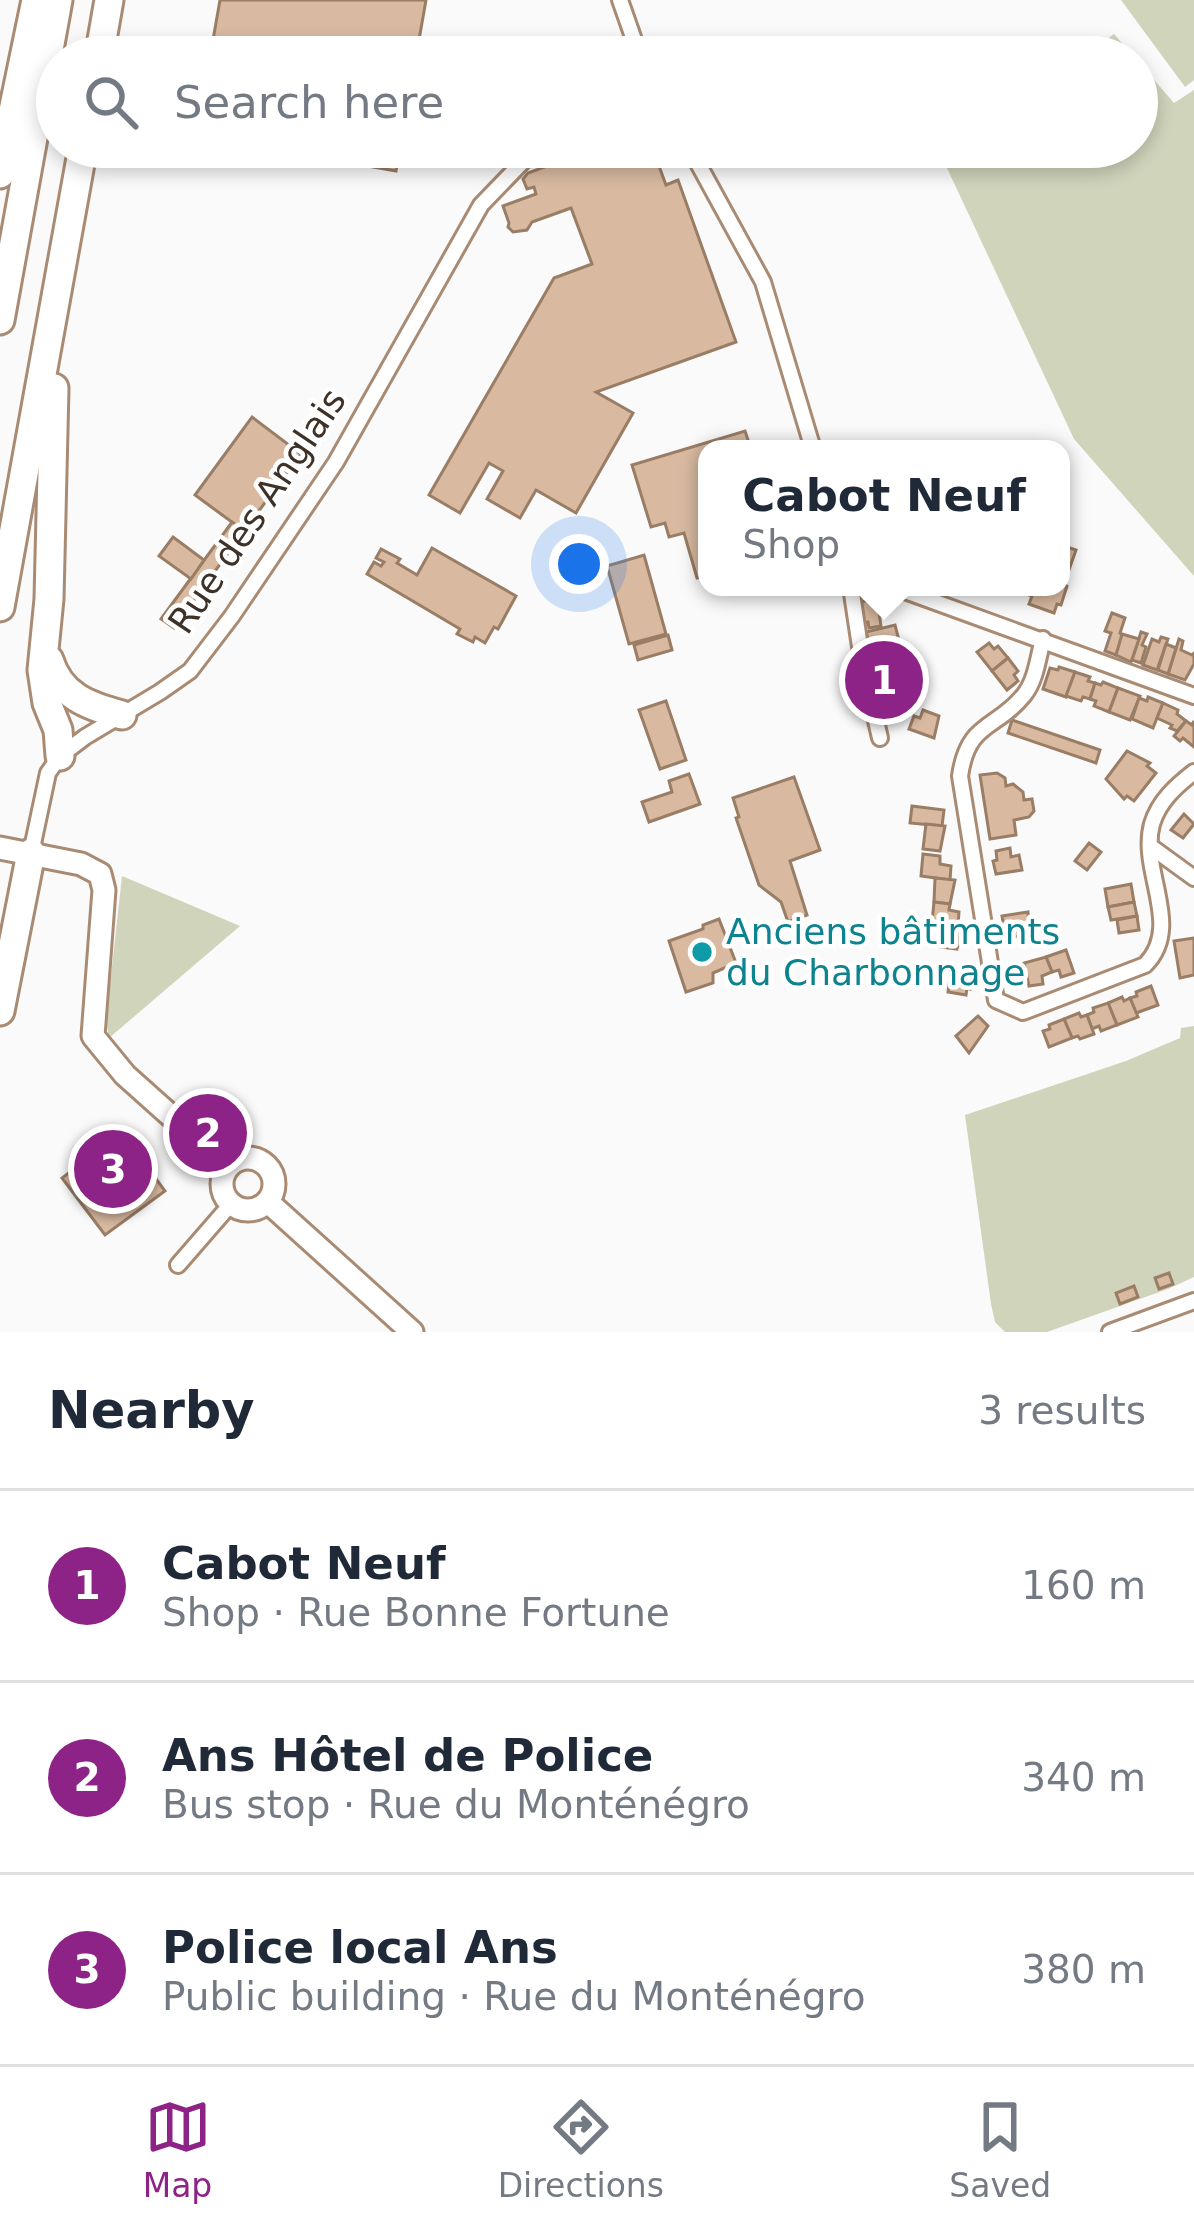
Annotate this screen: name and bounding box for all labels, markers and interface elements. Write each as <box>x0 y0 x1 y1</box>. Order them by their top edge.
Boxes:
search box <box>36 36 1158 168</box>
icon: search <box>78 69 144 135</box>
text: Search here <box>174 76 444 129</box>
street label: Rue des Anglais <box>160 381 354 641</box>
popup <box>698 440 1070 596</box>
text: Cabot Neuf <box>742 469 1026 522</box>
text: Shop <box>742 522 840 567</box>
your location <box>549 534 609 594</box>
pin: 1 <box>845 635 923 725</box>
place label: Anciens bâtiments du Charbonnage <box>726 911 1060 993</box>
marker: Anciens bâtiments du Charbonnage <box>689 939 715 965</box>
pin: 2 <box>169 1088 247 1178</box>
pin: 3 <box>74 1124 152 1214</box>
text: Nearby <box>48 1381 255 1440</box>
text: 3 results <box>978 1388 1146 1433</box>
text: Cabot Neuf <box>162 1537 446 1590</box>
text: 1 <box>73 1563 101 1608</box>
text: 160 m <box>1021 1563 1146 1608</box>
text: Shop · Rue Bonne Fortune <box>162 1590 670 1635</box>
text: Ans Hôtel de Police <box>162 1729 653 1782</box>
text: 2 <box>73 1755 101 1800</box>
text: 340 m <box>1021 1755 1146 1800</box>
text: Bus stop · Rue du Monténégro <box>162 1782 750 1827</box>
text: Police local Ans <box>162 1921 558 1974</box>
text: 3 <box>73 1947 101 1992</box>
text: 380 m <box>1021 1947 1146 1992</box>
text: Public building · Rue du Monténégro <box>162 1974 866 2019</box>
tab: Map <box>143 2094 212 2205</box>
tab: Directions <box>498 2094 664 2205</box>
tab: Saved <box>949 2094 1051 2205</box>

